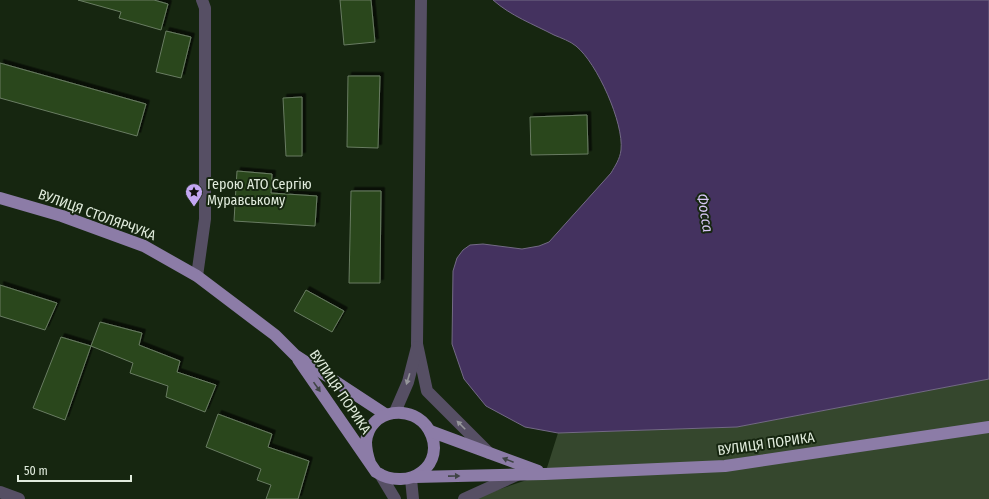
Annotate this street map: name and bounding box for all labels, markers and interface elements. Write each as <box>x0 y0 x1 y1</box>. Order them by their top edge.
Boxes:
place label: Герою АТО Сергію Муравському <box>207 176 312 209</box>
place icon: Герою АТО Сергію Муравському <box>184 182 204 207</box>
street label: ВУЛИЦЯ СТОЛЯРЧУКА <box>36 186 159 244</box>
water label: Фосса <box>693 192 717 234</box>
street label: ВУЛИЦЯ ПОРИКА <box>306 347 375 438</box>
one-way arrow <box>405 373 411 385</box>
one-way arrow <box>313 381 321 392</box>
one-way arrow <box>456 420 466 430</box>
street label: ВУЛИЦЯ ПОРИКА <box>716 429 816 459</box>
scale bar <box>18 457 131 483</box>
one-way arrow <box>502 457 514 463</box>
text: 50 m <box>24 464 48 478</box>
one-way arrow <box>448 473 461 479</box>

